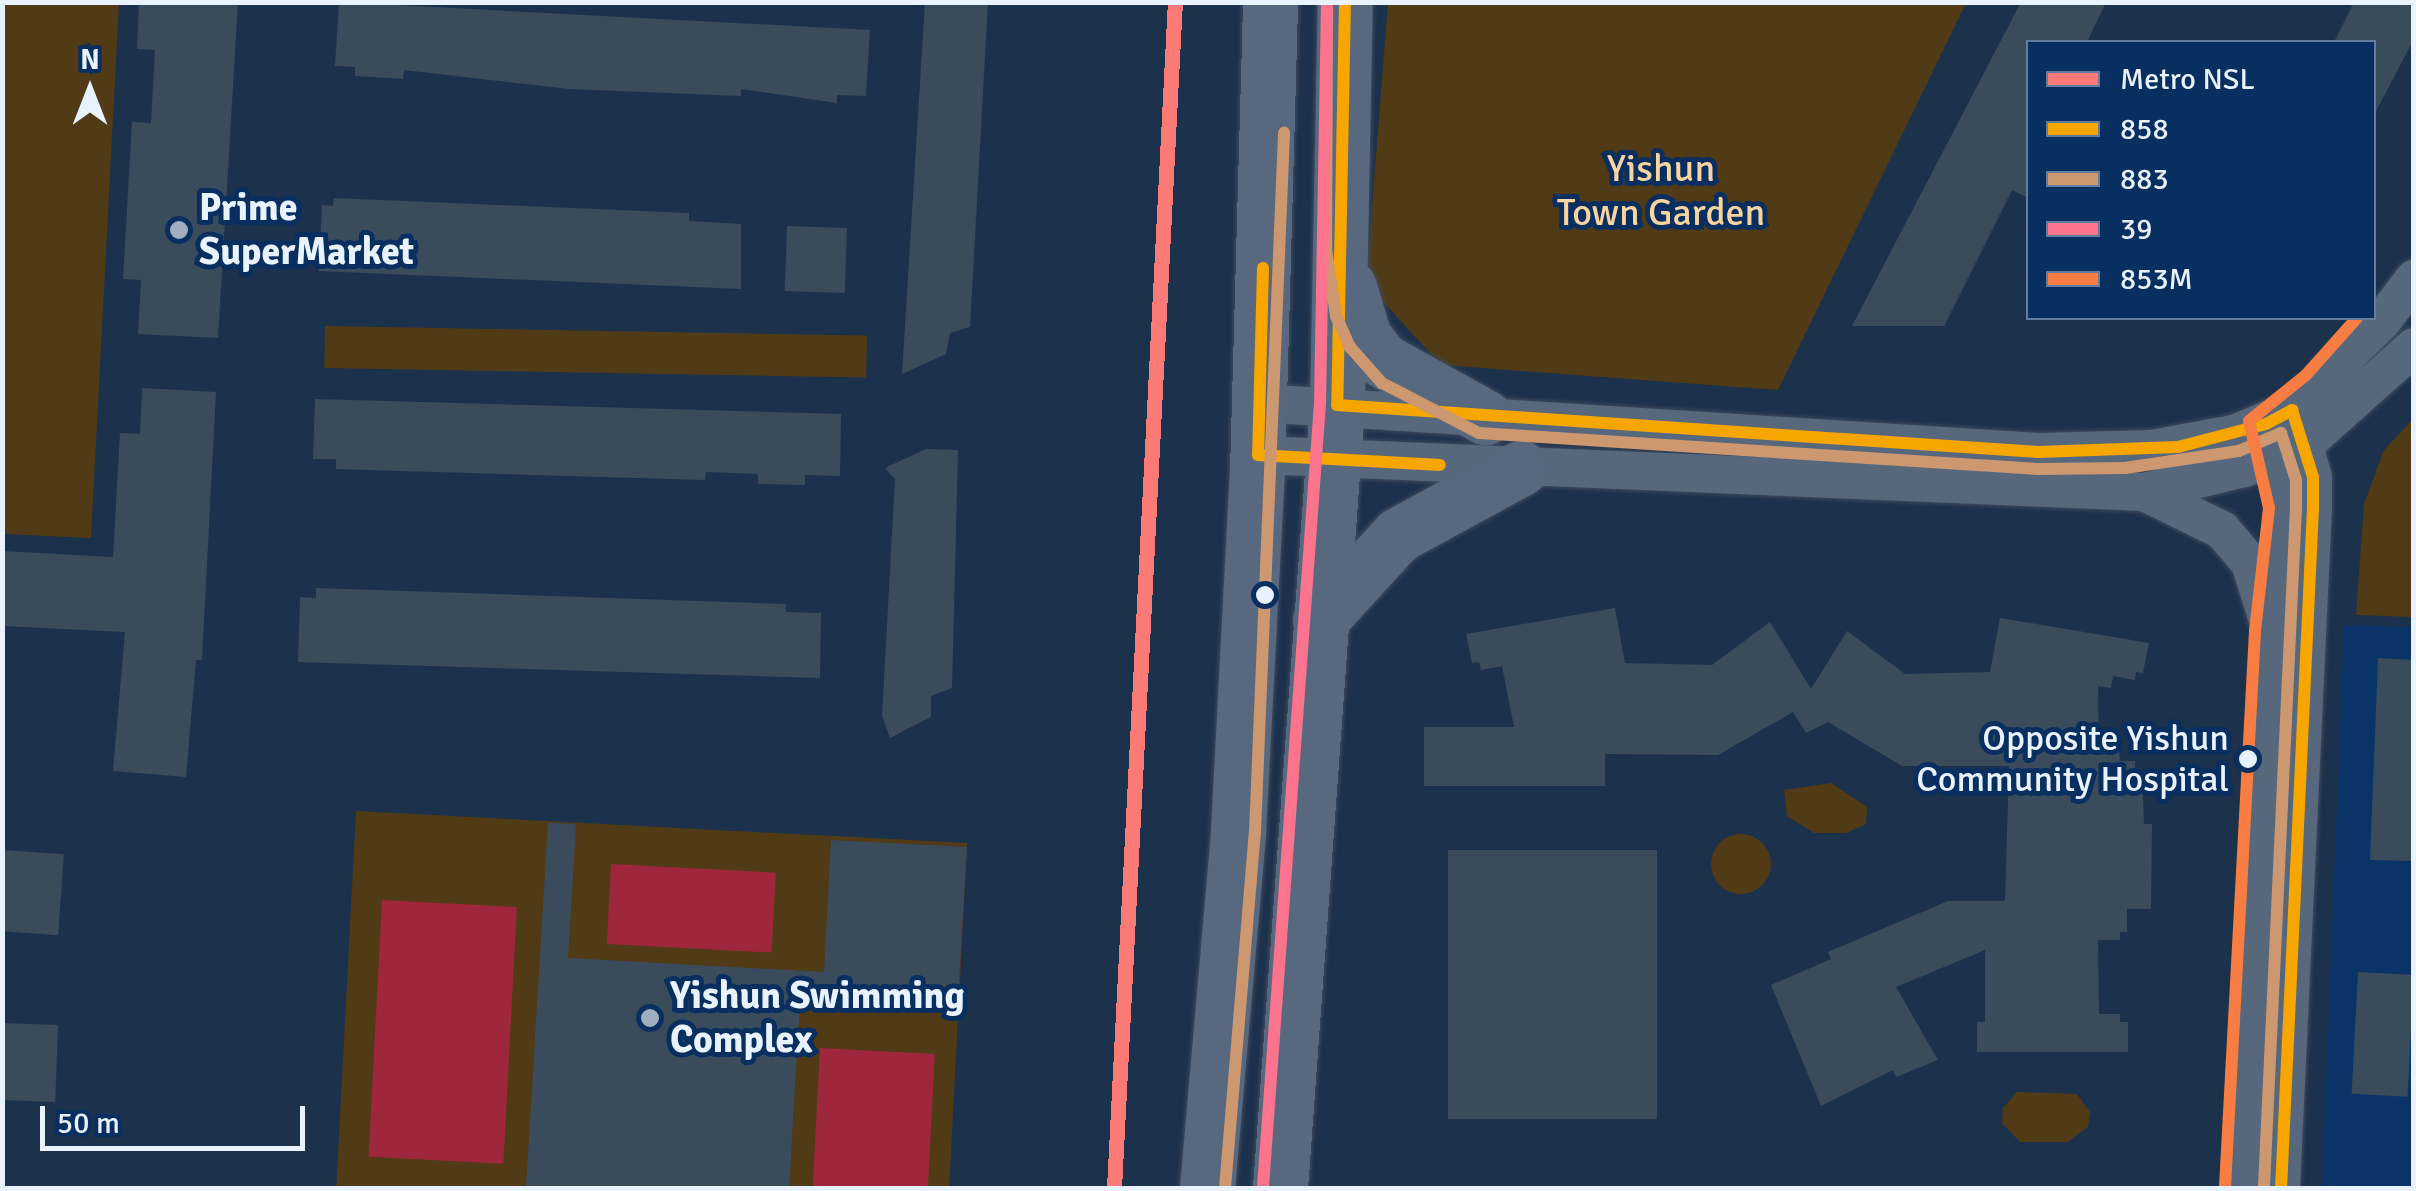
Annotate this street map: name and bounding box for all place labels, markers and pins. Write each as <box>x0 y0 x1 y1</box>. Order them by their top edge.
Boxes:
place label: Prime SuperMarket <box>199 185 414 274</box>
marker: Prime SuperMarket <box>168 219 190 241</box>
unlabelled marker <box>1255 585 1275 605</box>
place label: Opposite Yishun Community Hospital <box>1916 716 2229 801</box>
marker: Opposite Yishun Community Hospital <box>2238 749 2258 769</box>
place label: Yishun Swimming Complex <box>670 973 965 1062</box>
marker: Yishun Swimming Complex <box>639 1007 661 1029</box>

